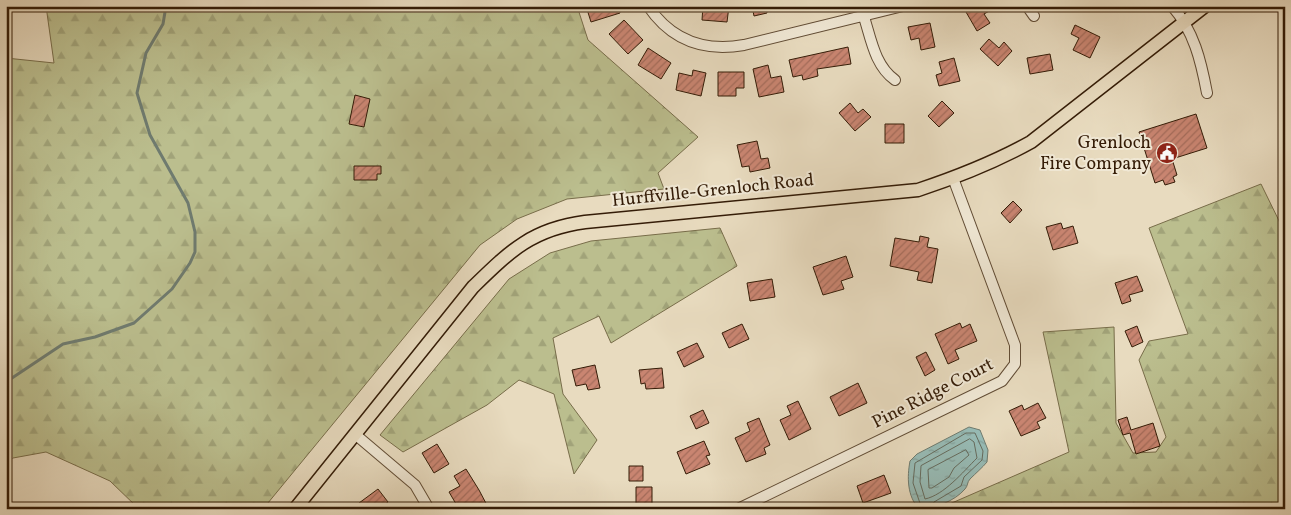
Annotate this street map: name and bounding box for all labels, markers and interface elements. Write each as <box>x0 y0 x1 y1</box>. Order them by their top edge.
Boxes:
place label: Grenloch Fire Company <box>1040 131 1151 177</box>
public building icon: Grenloch Fire Company <box>1155 141 1179 165</box>
street label: Hurffville-Grenloch Road <box>611 168 815 214</box>
street label: Pine Ridge Court <box>868 353 998 435</box>

